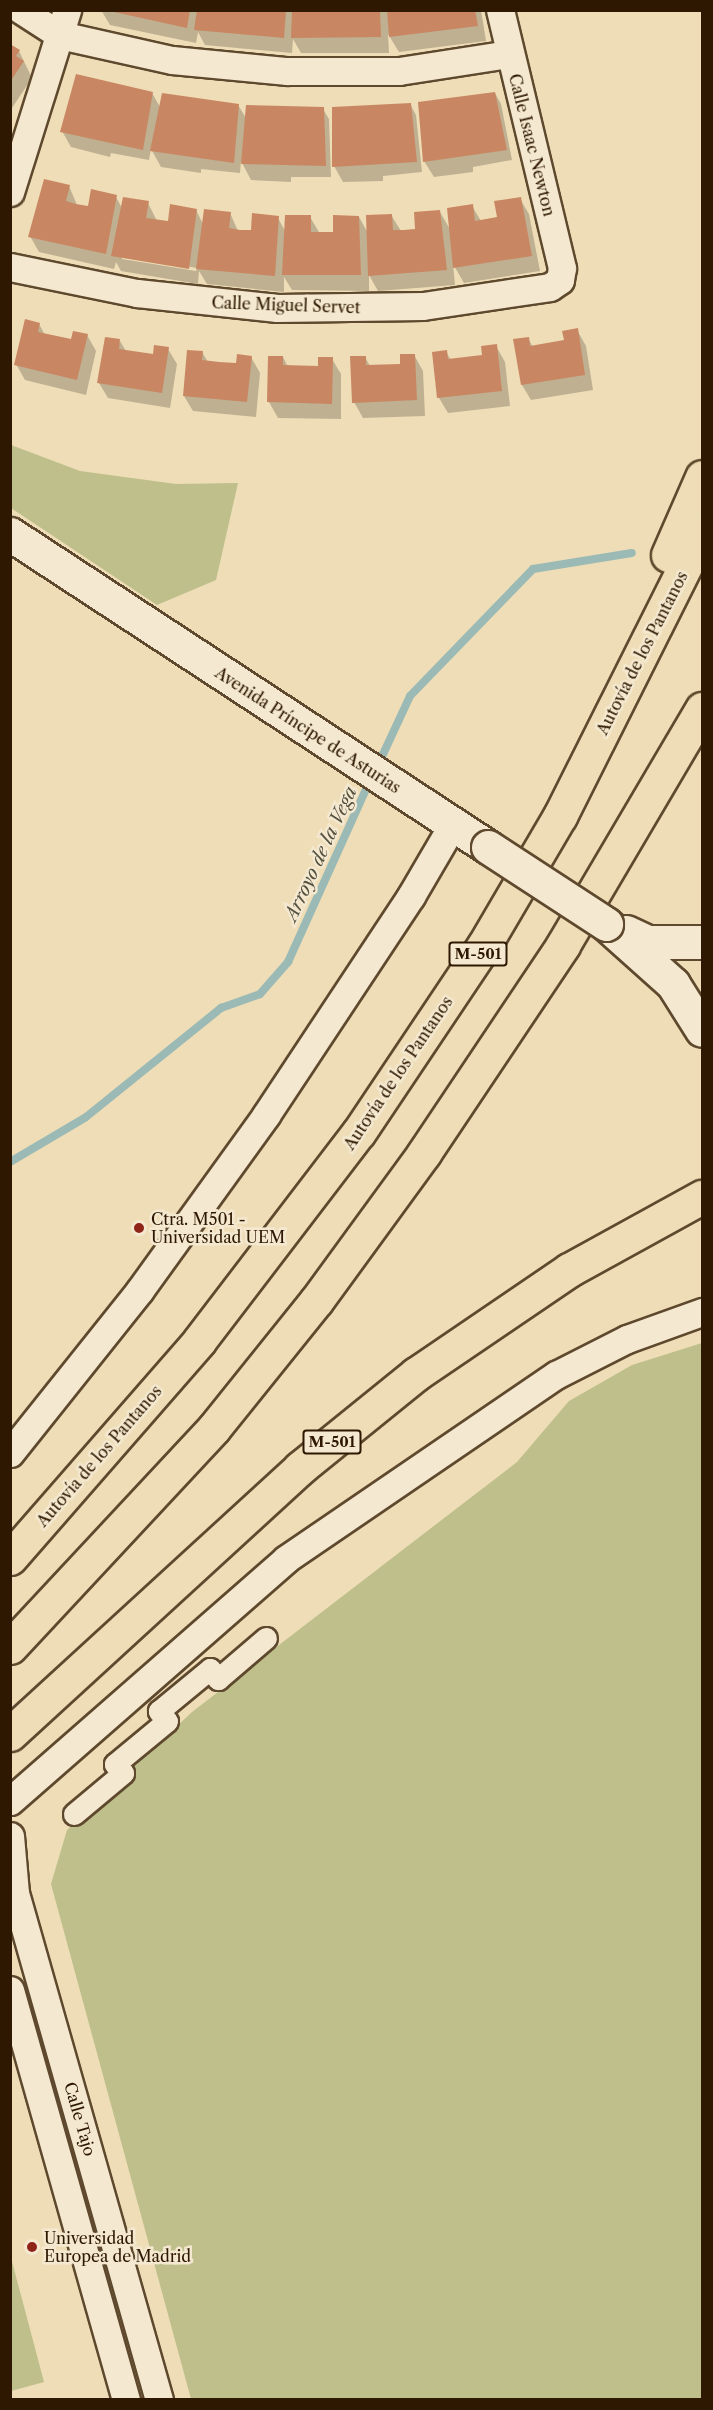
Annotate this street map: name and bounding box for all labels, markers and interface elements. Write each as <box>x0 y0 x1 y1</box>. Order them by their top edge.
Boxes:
street label: Calle Isaac Newton <box>505 72 559 218</box>
street label: Calle Miguel Servet <box>211 293 361 317</box>
street label: Autovía de los Pantanos <box>592 568 692 738</box>
street label: Avenida Príncipe de Asturias <box>211 663 405 797</box>
water label: Arroyo de la Vega <box>280 783 362 925</box>
road number: M-501 <box>448 942 508 966</box>
street label: Autovía de los Pantanos <box>339 993 457 1153</box>
place label: Ctra. M501 - Universidad UEM <box>151 1209 285 1247</box>
marker: Ctra. M501 - Universidad UEM <box>132 1221 146 1235</box>
street label: Autovía de los Pantanos <box>32 1381 166 1531</box>
road number: M-501 <box>302 1430 362 1454</box>
street label: Calle Tajo <box>60 2079 100 2159</box>
place label: Universidad Europea de Madrid <box>44 2228 191 2266</box>
marker: Universidad Europea de Madrid <box>25 2240 39 2254</box>

